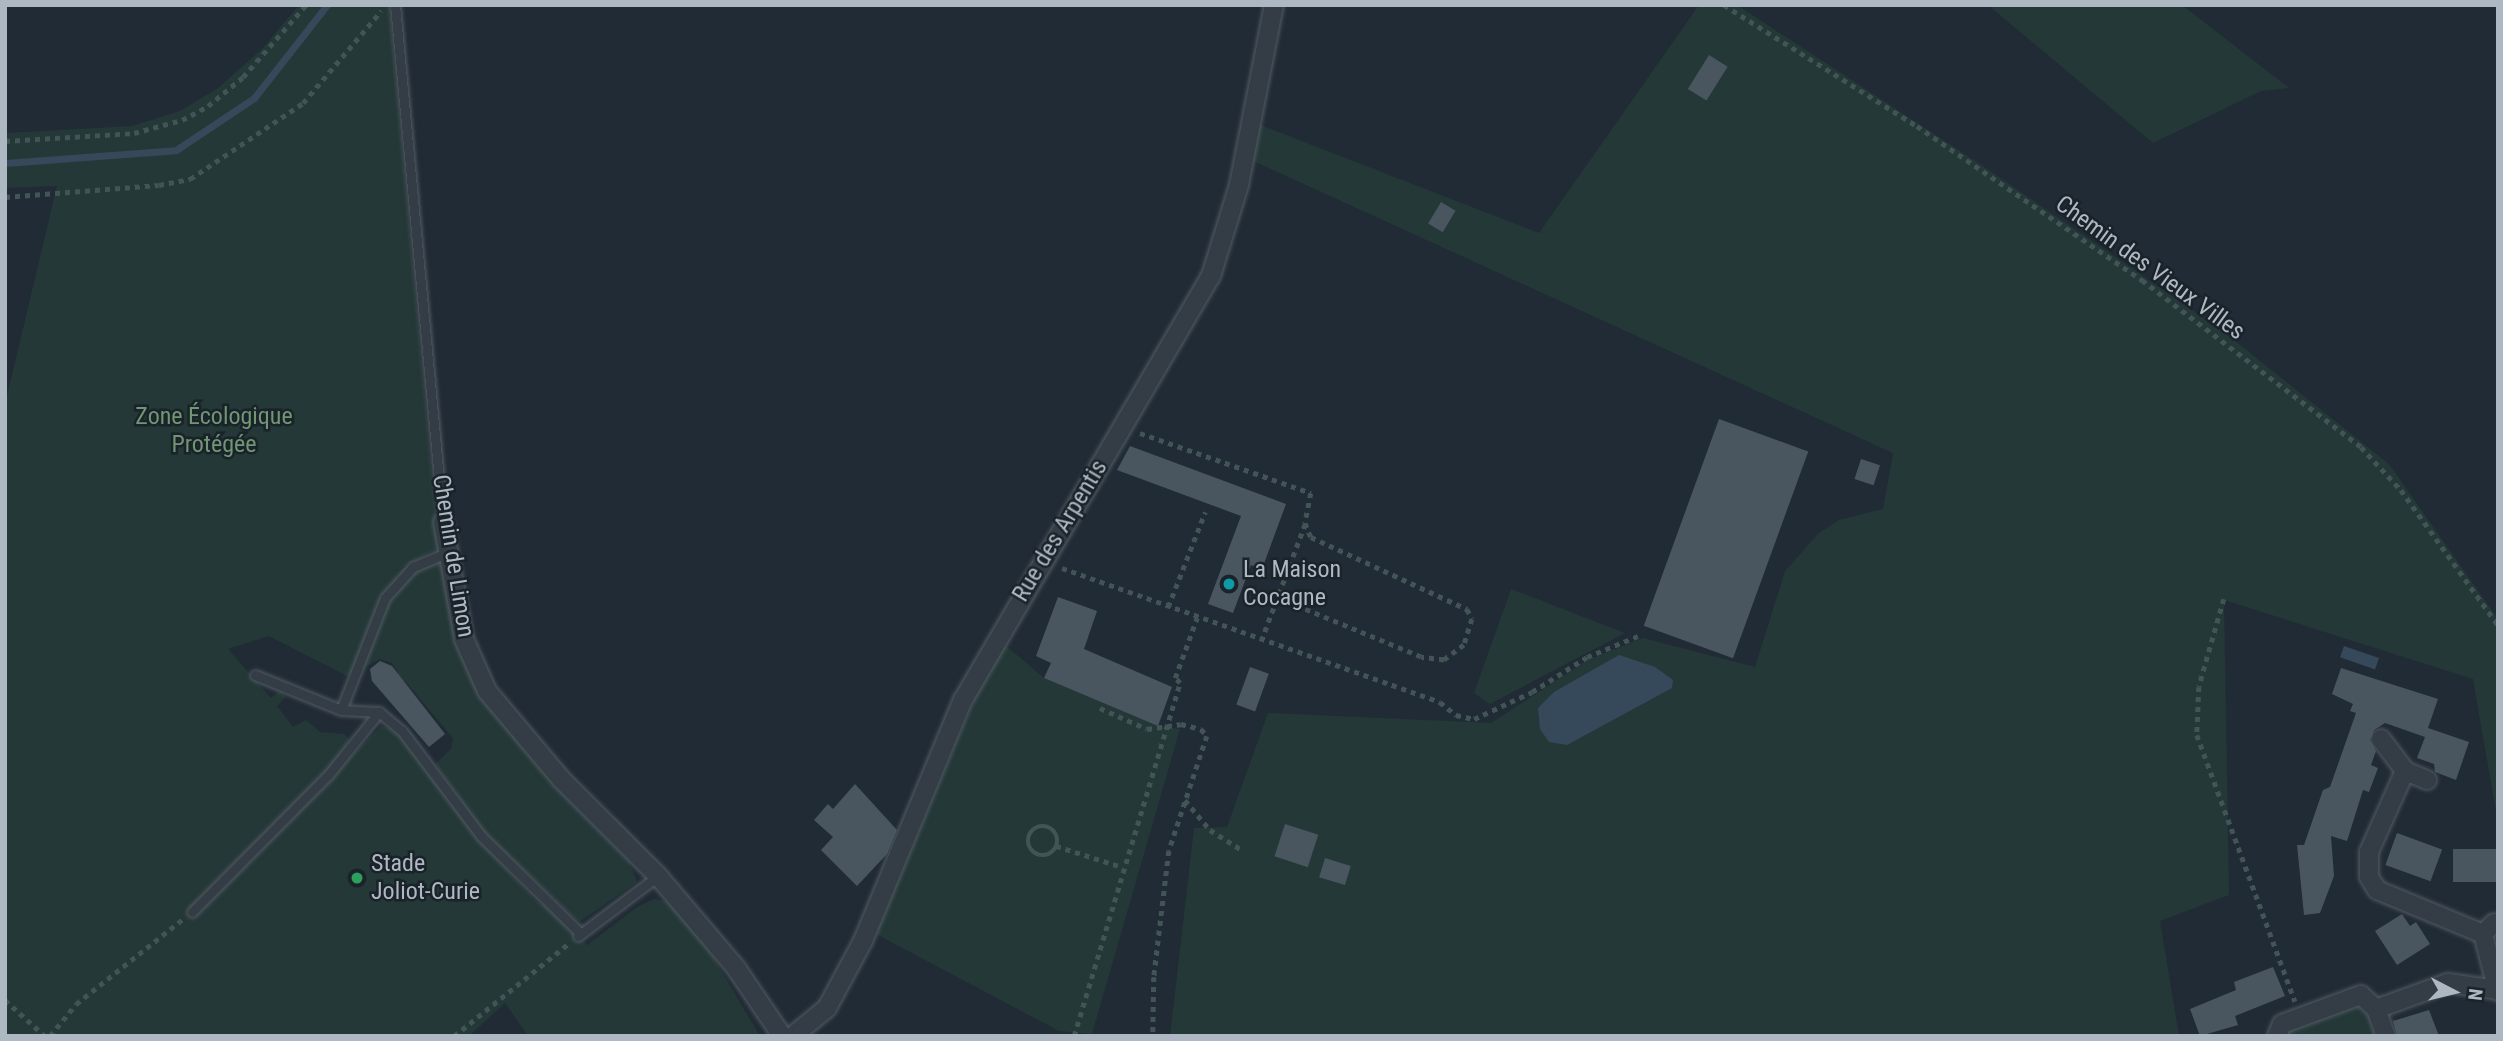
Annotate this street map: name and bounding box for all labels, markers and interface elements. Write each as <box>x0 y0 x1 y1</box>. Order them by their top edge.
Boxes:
street label: Chemin des Vieux Villes <box>2050 190 2250 346</box>
park label: Zone Écologique Protégée <box>135 403 293 459</box>
street label: Rue des Arpentis <box>1006 455 1114 607</box>
street label: Chemin de Limon <box>426 473 480 639</box>
place label: La Maison Cocagne <box>1243 556 1341 612</box>
marker: La Maison Cocagne <box>1221 576 1237 592</box>
place label: Stade Joliot-Curie <box>371 850 480 906</box>
marker: Stade Joliot-Curie <box>349 870 365 886</box>
north arrow <box>2419 957 2489 1027</box>
text: N <box>2463 987 2487 1002</box>

